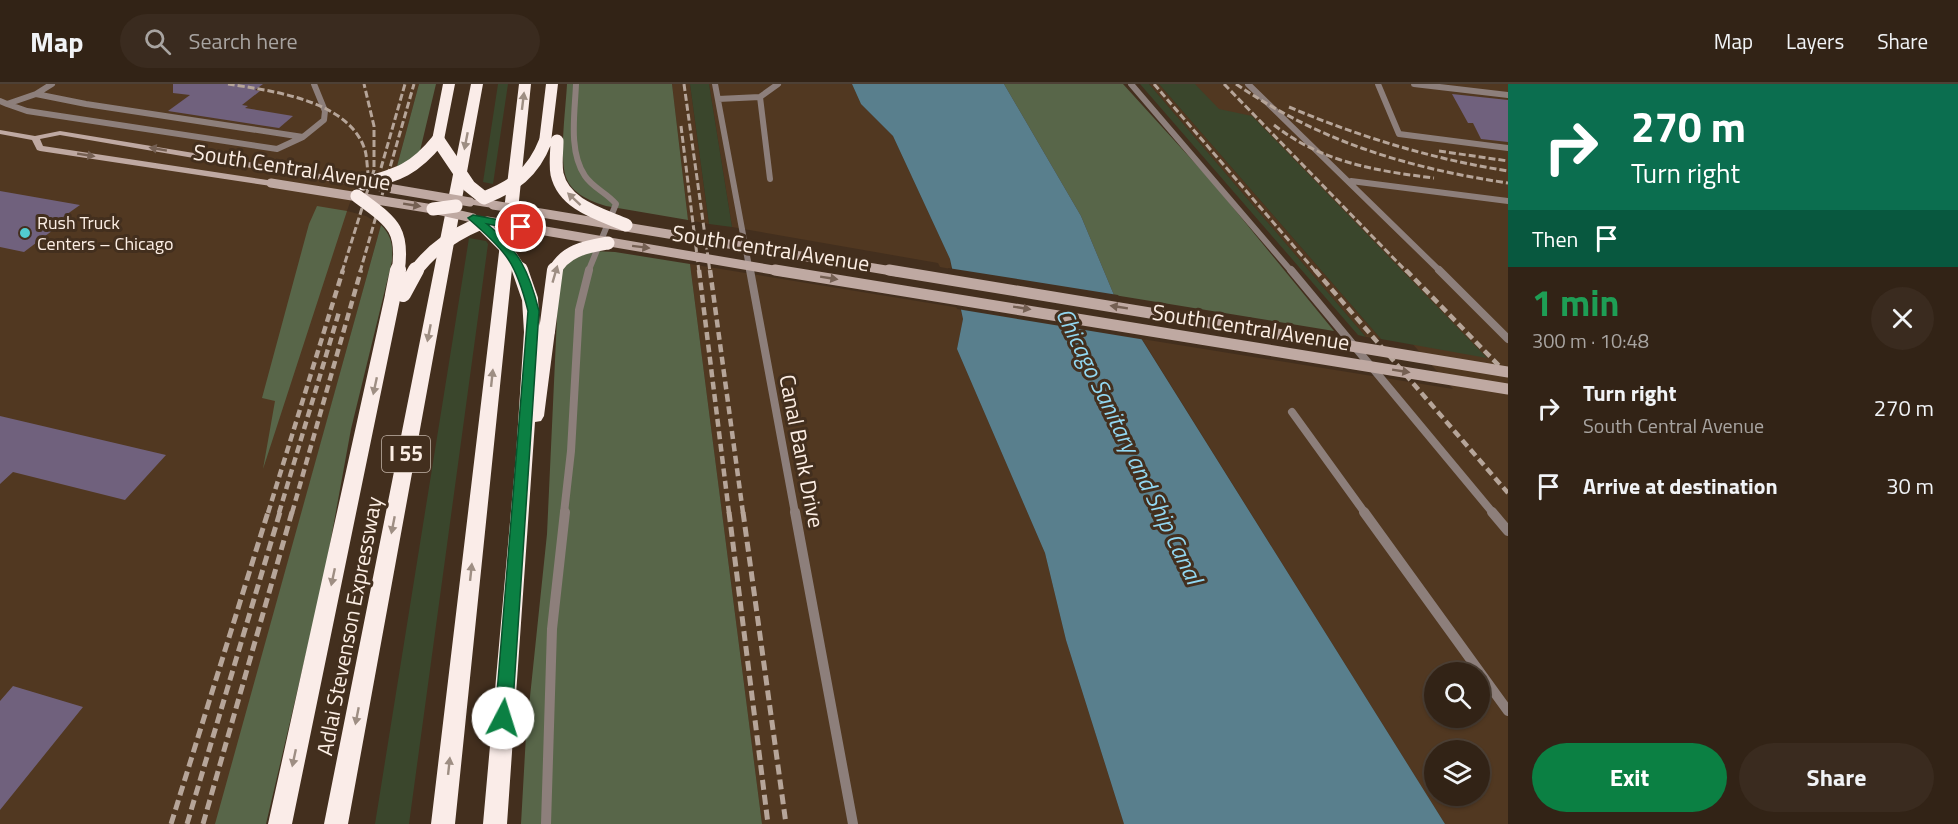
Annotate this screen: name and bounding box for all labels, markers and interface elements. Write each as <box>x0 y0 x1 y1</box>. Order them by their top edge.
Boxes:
search box <box>120 14 540 68</box>
text: Map <box>30 20 84 63</box>
text: Search here <box>189 24 298 58</box>
icon: search <box>141 25 174 58</box>
text: Map <box>1714 25 1753 57</box>
text: Layers <box>1786 25 1844 57</box>
text: Share <box>1877 25 1928 57</box>
one-way arrow <box>519 91 528 110</box>
text: 270 m <box>1631 94 1746 158</box>
icon: right <box>1532 108 1610 186</box>
one-way arrow <box>461 132 470 151</box>
street label: South Central Avenue <box>191 135 393 199</box>
one-way arrow <box>148 145 167 154</box>
one-way arrow <box>77 151 96 160</box>
text: Turn right <box>1631 152 1740 193</box>
one-way arrow <box>567 193 582 206</box>
one-way arrow <box>403 201 422 210</box>
pin <box>495 201 546 252</box>
place label: Rush Truck Centers – Chicago <box>37 209 174 257</box>
icon: arrive <box>504 210 537 243</box>
street label: South Central Avenue <box>670 216 872 280</box>
text: Then <box>1532 222 1578 256</box>
icon: arrive <box>1590 222 1623 255</box>
marker: Rush Truck Centers – Chicago <box>18 226 32 240</box>
one-way arrow <box>631 242 650 252</box>
one-way arrow <box>551 264 560 282</box>
one-way arrow <box>820 274 839 283</box>
text: 1 min <box>1532 275 1619 330</box>
button: close <box>1871 287 1934 350</box>
street label: South Central Avenue <box>1150 295 1352 359</box>
water label: Chicago Sanitary and Ship Canal <box>1047 301 1214 592</box>
one-way arrow <box>1109 302 1128 311</box>
one-way arrow <box>1012 304 1031 313</box>
one-way arrow <box>424 324 433 343</box>
text: 300 m · 10:48 <box>1532 325 1649 356</box>
one-way arrow <box>1391 367 1410 376</box>
one-way arrow <box>487 369 497 388</box>
street label: Canal Bank Drive <box>770 371 834 531</box>
text: Turn right <box>1583 376 1677 410</box>
one-way arrow <box>370 377 379 396</box>
text: 270 m <box>1874 391 1934 425</box>
icon: right <box>1532 392 1565 425</box>
text: South Central Avenue <box>1583 410 1764 441</box>
road number: I 55 <box>382 436 430 472</box>
text: Arrive at destination <box>1583 469 1778 503</box>
text: 30 m <box>1886 469 1934 503</box>
icon: arrive <box>1532 470 1565 503</box>
street label: Adlai Stevenson Expressway <box>307 493 391 758</box>
one-way arrow <box>388 515 397 534</box>
one-way arrow <box>466 562 476 581</box>
one-way arrow <box>328 568 338 586</box>
map controls <box>1424 662 1490 806</box>
button: search <box>1424 662 1490 728</box>
position arrow <box>471 686 535 750</box>
one-way arrow <box>352 707 361 726</box>
button: layers <box>1424 740 1490 806</box>
button: Exit <box>1532 743 1727 812</box>
button: Share <box>1739 743 1934 812</box>
one-way arrow <box>289 748 298 767</box>
one-way arrow <box>444 756 454 775</box>

